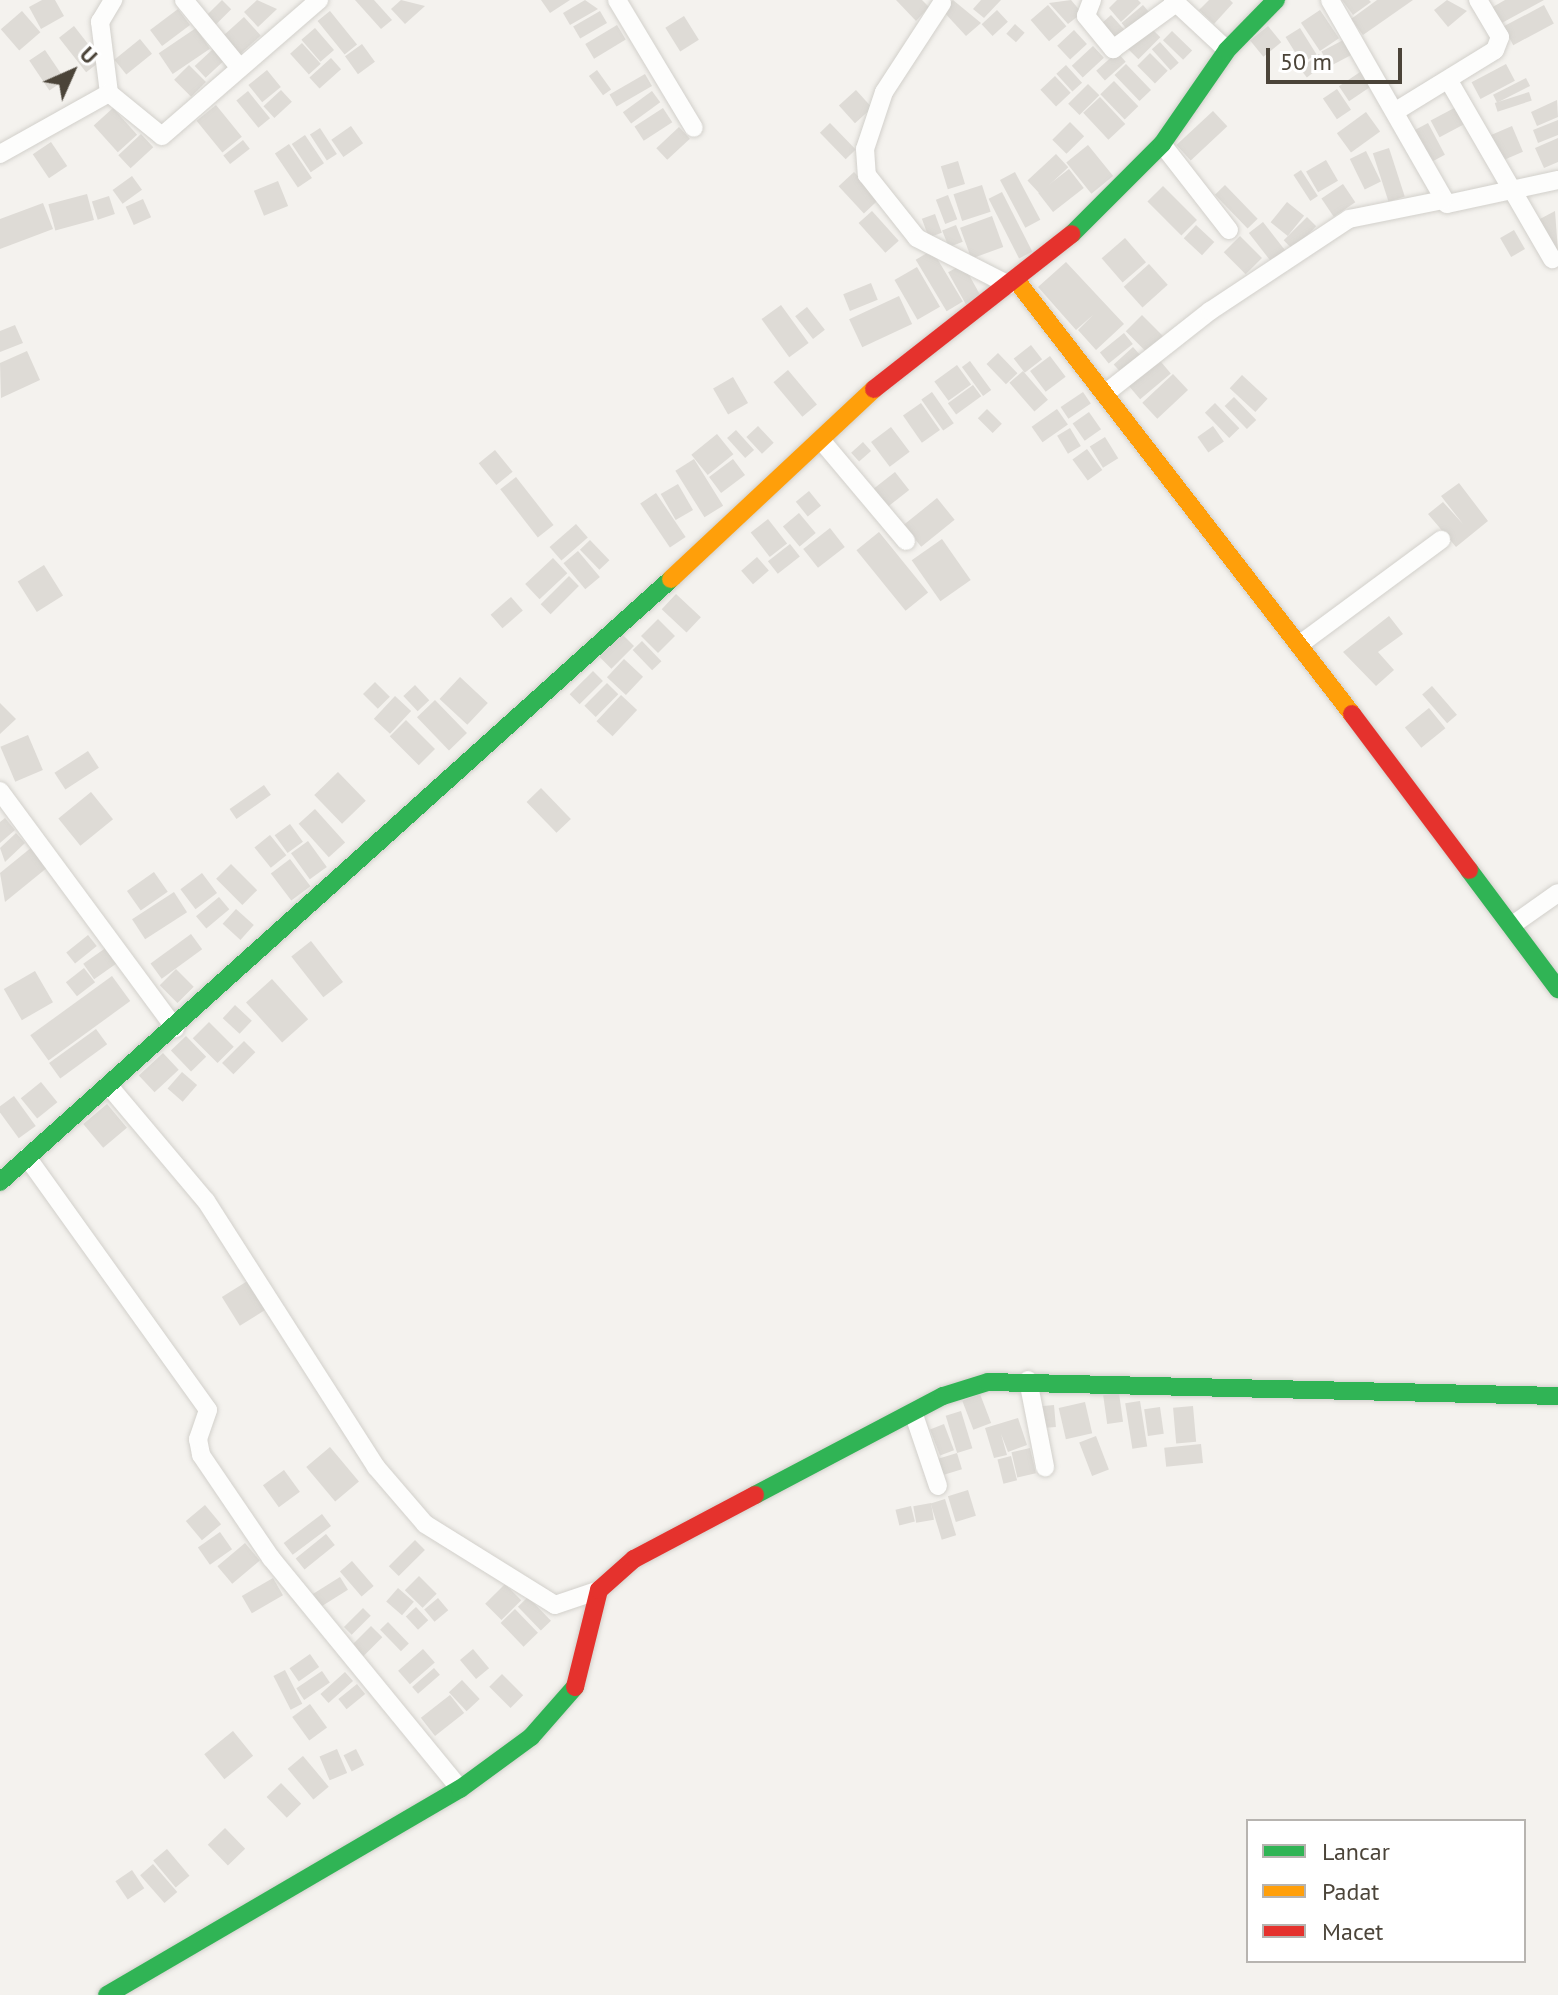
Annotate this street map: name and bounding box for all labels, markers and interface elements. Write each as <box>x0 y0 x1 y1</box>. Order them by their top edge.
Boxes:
north arrow <box>32 32 112 112</box>
scale bar <box>1270 32 1406 82</box>
text: U <box>74 40 104 70</box>
text: 50 m <box>1280 46 1332 77</box>
legend <box>1246 1819 1526 1963</box>
text: Lancar <box>1322 1836 1390 1867</box>
text: Padat <box>1322 1876 1379 1907</box>
text: Macet <box>1322 1916 1384 1947</box>

